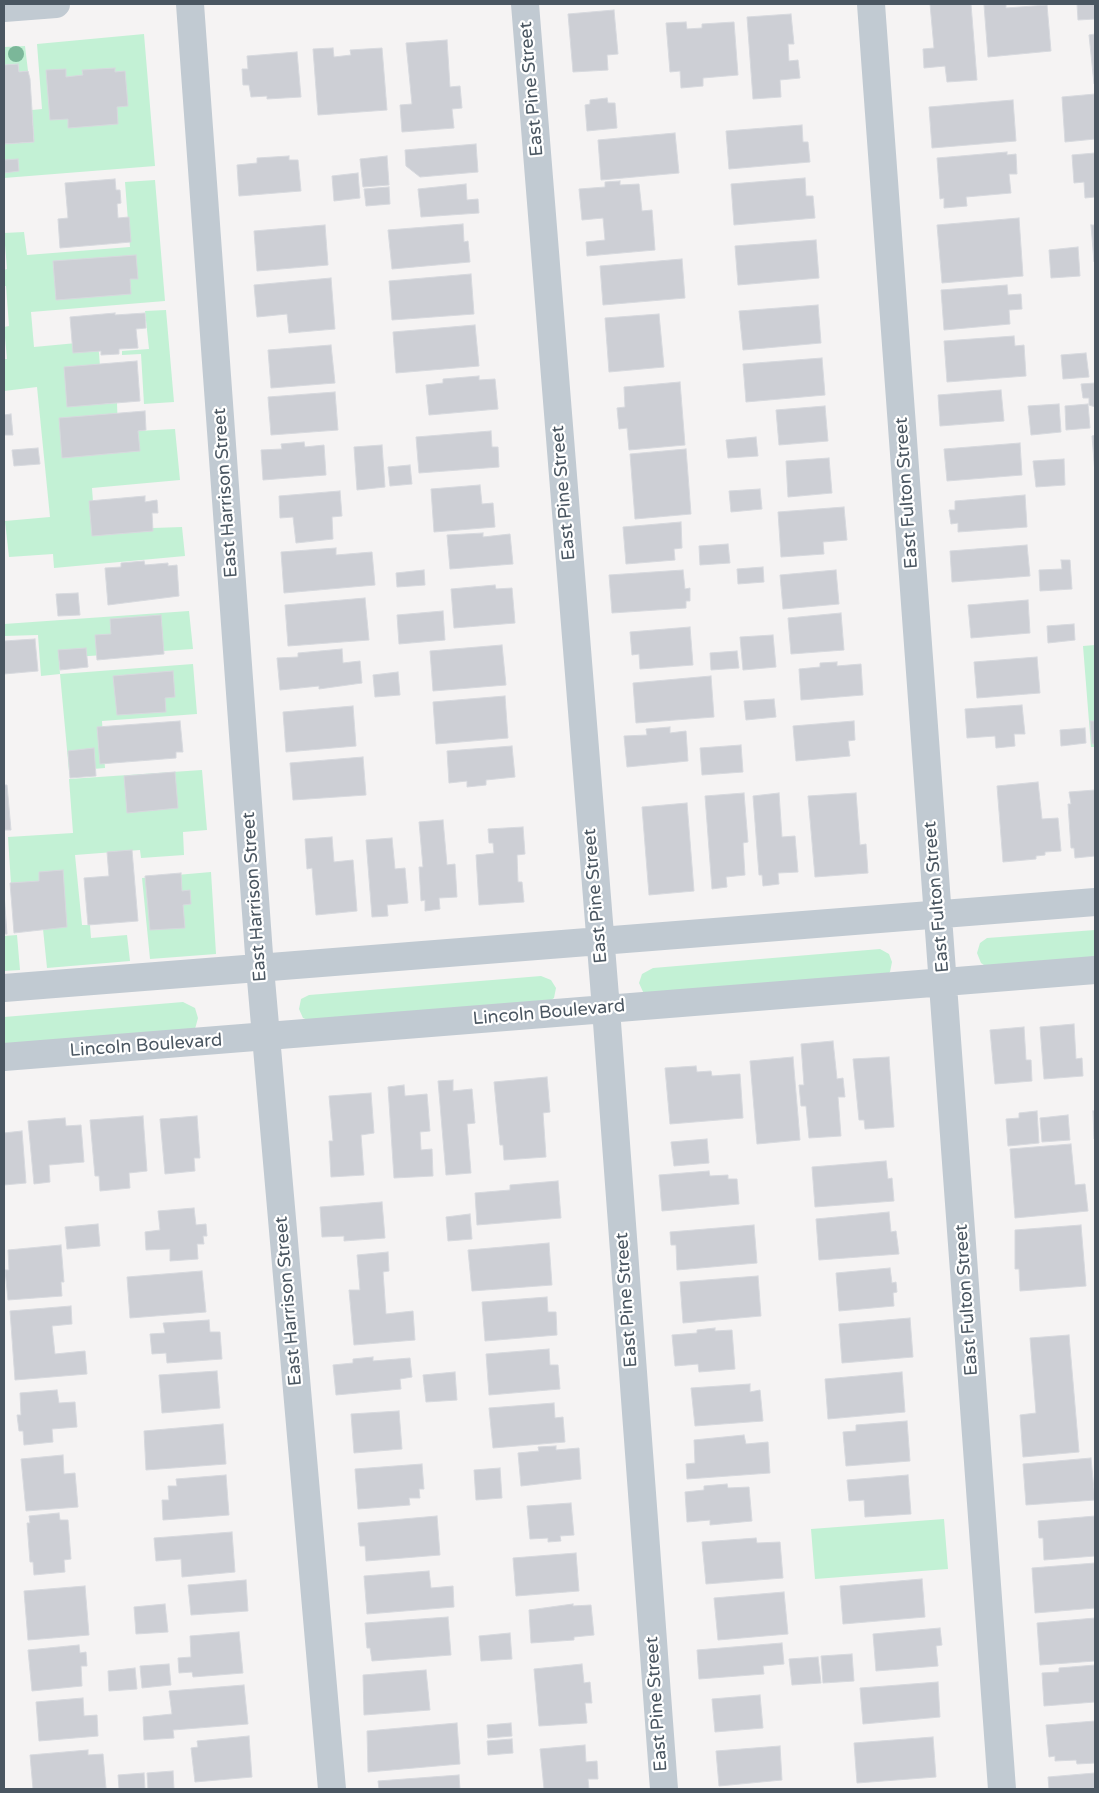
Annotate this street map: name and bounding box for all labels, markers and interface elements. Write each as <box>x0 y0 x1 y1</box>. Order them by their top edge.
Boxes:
street label: East Pine Street <box>515 21 549 157</box>
street label: East Harrison Street <box>209 407 243 579</box>
street label: East Fulton Street <box>891 416 923 570</box>
street label: East Pine Street <box>547 425 581 561</box>
street label: East Harrison Street <box>238 811 272 983</box>
street label: East Fulton Street <box>920 820 954 974</box>
street label: East Pine Street <box>579 828 613 964</box>
street label: Lincoln Boulevard <box>472 996 626 1030</box>
street label: Lincoln Boulevard <box>69 1030 223 1062</box>
street label: East Harrison Street <box>271 1215 307 1387</box>
street label: East Fulton Street <box>951 1223 983 1377</box>
street label: East Pine Street <box>612 1232 642 1368</box>
street label: East Pine Street <box>642 1636 672 1772</box>

